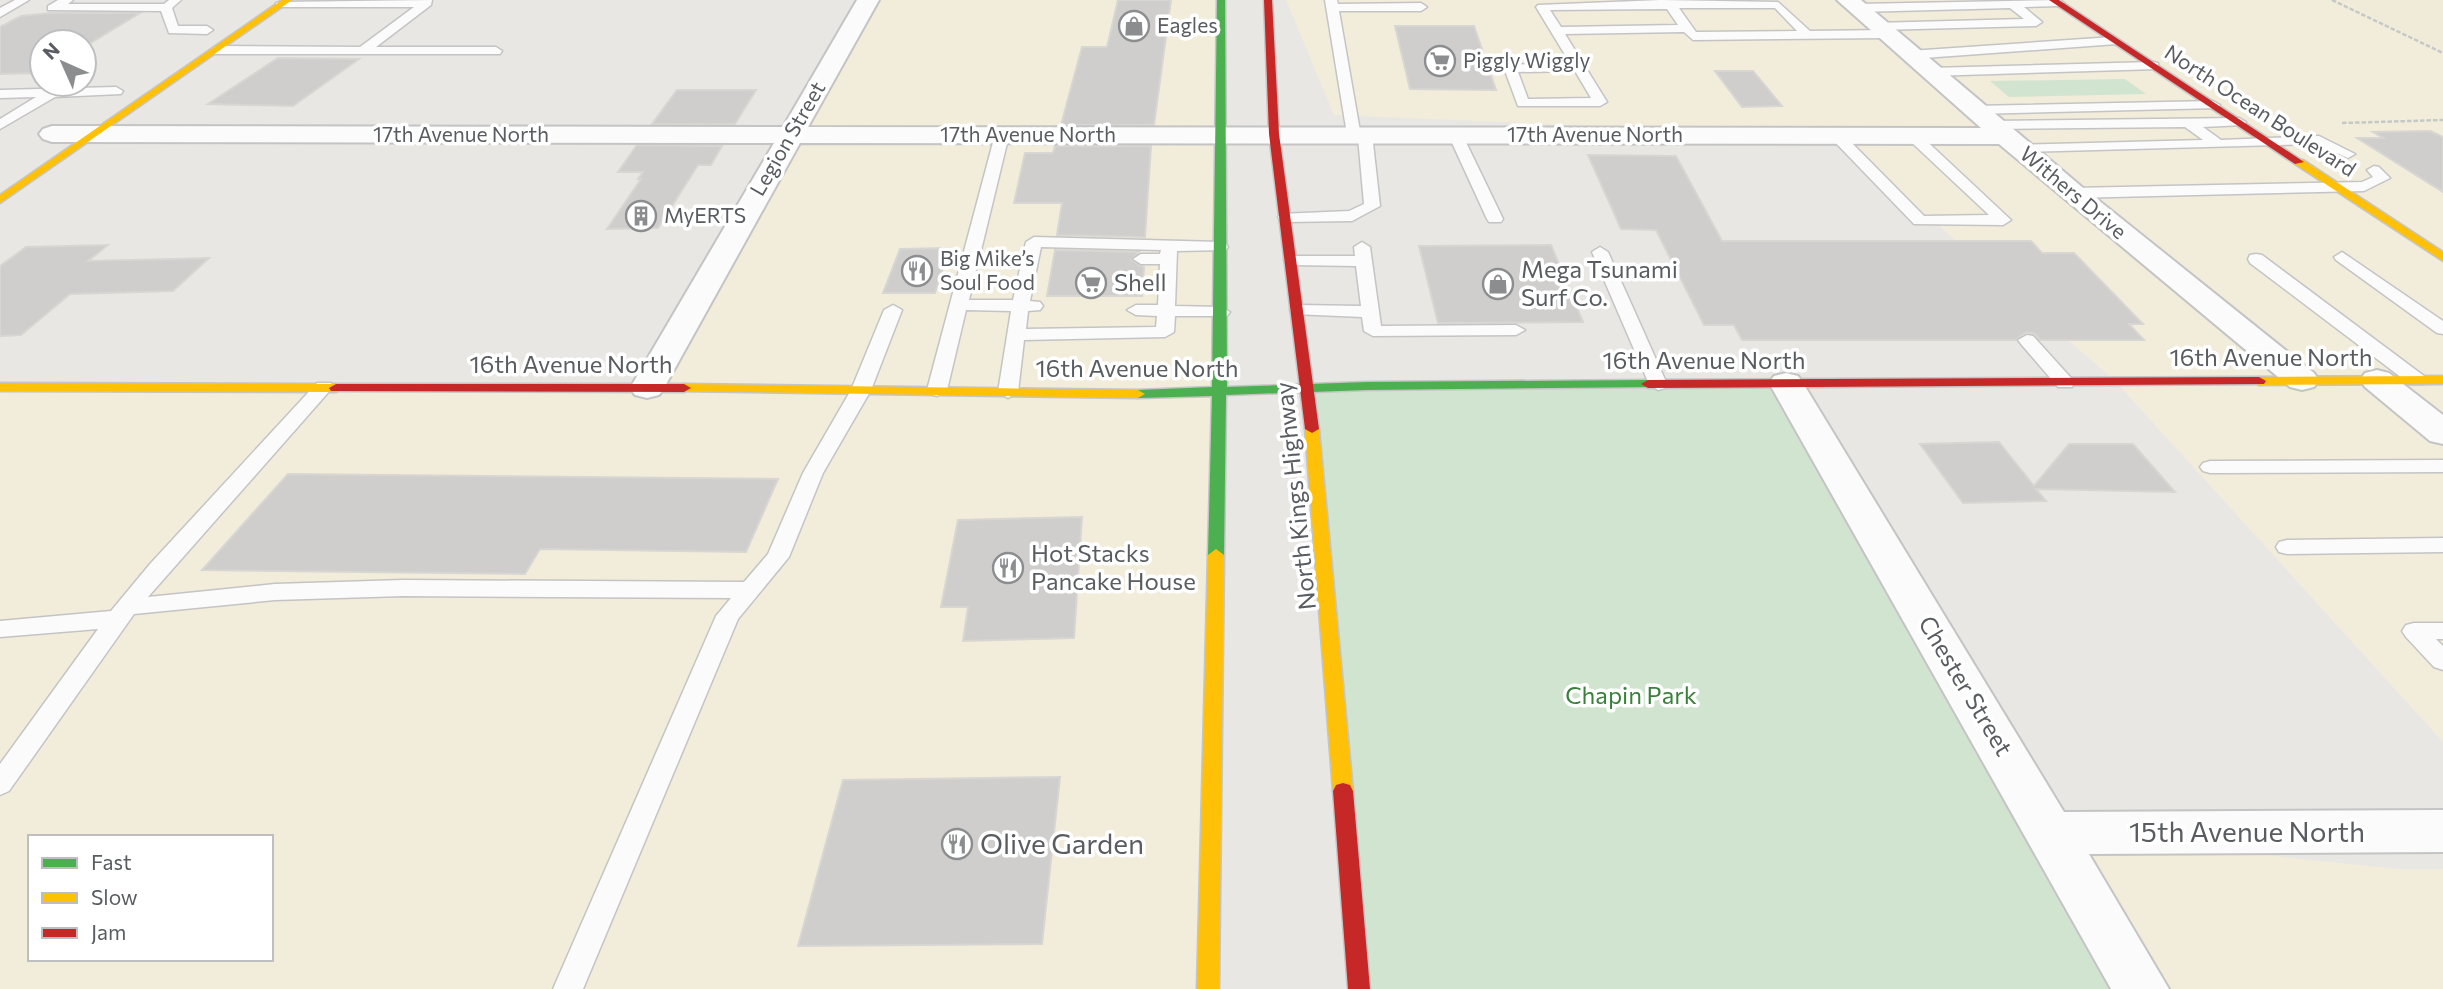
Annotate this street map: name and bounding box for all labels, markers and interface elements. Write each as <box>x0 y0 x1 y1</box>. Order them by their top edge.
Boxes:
shop icon: Eagles <box>1117 9 1151 43</box>
place label: Eagles <box>1157 12 1218 37</box>
north arrow <box>28 28 98 98</box>
text: N <box>37 37 64 64</box>
street label: North Ocean Boulevard <box>2161 39 2361 181</box>
supermarket icon: Piggly Wiggly <box>1423 44 1457 78</box>
place label: Piggly Wiggly <box>1463 47 1590 72</box>
street label: Legion Street <box>744 77 829 200</box>
street label: 17th Avenue North <box>373 121 549 146</box>
street label: 17th Avenue North <box>940 121 1116 146</box>
street label: 17th Avenue North <box>1507 121 1683 146</box>
street label: Withers Drive <box>2016 140 2132 243</box>
building icon: MyERTS <box>624 199 658 233</box>
place label: MyERTS <box>664 202 746 227</box>
place label: Big Mike’s Soul Food <box>940 245 1035 294</box>
restaurant icon: Big Mike’s Soul Food <box>900 254 934 288</box>
place label: Mega Tsunami Surf Co. <box>1521 254 1678 311</box>
supermarket icon: Shell <box>1074 266 1108 300</box>
place label: Shell <box>1114 267 1167 296</box>
shop icon: Mega Tsunami Surf Co. <box>1481 267 1515 301</box>
street label: 16th Avenue North <box>2169 342 2373 371</box>
street label: 16th Avenue North <box>1602 345 1806 374</box>
street label: 16th Avenue North <box>469 349 673 378</box>
street label: 16th Avenue North <box>1035 353 1239 382</box>
street label: North Kings Highway <box>1268 381 1321 612</box>
place label: Hot Stacks Pancake House <box>1031 538 1196 595</box>
restaurant icon: Hot Stacks Pancake House <box>991 551 1025 585</box>
street label: Chester Street <box>1913 610 2019 761</box>
park label: Chapin Park <box>1565 680 1697 709</box>
street label: 15th Avenue North <box>2129 814 2365 848</box>
place label: Olive Garden <box>980 826 1144 860</box>
restaurant icon: Olive Garden <box>940 827 974 861</box>
legend <box>28 835 273 961</box>
text: Fast <box>91 849 132 874</box>
text: Slow <box>91 884 138 909</box>
text: Jam <box>91 919 126 944</box>

